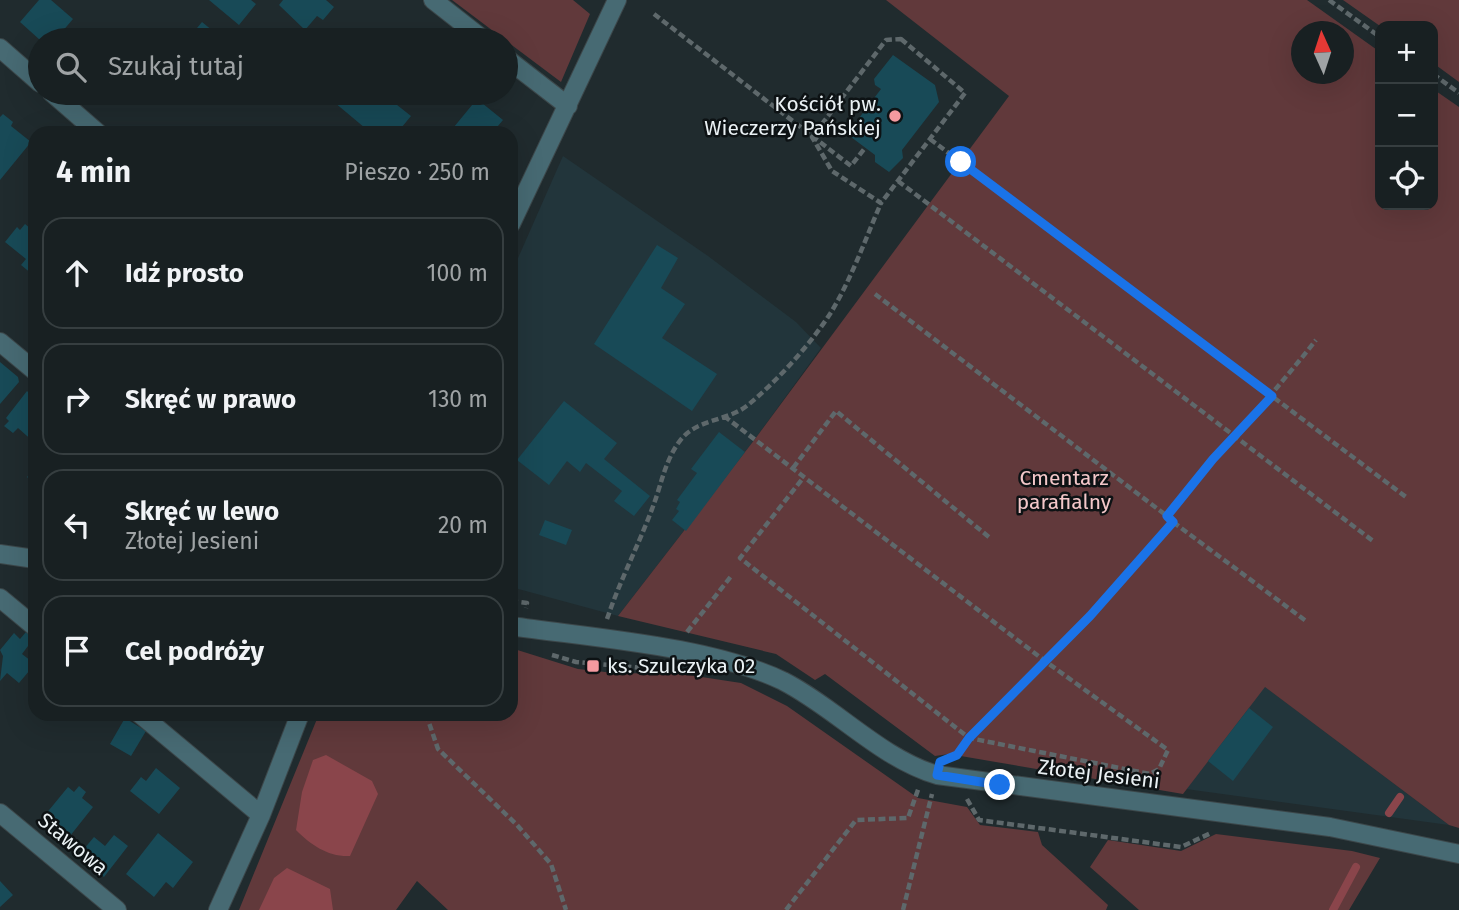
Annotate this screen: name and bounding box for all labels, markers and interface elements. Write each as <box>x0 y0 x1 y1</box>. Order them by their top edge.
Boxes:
north arrow <box>1291 21 1354 84</box>
map controls <box>1375 21 1438 210</box>
button: + <box>1375 21 1438 84</box>
search box <box>28 28 518 105</box>
icon: search <box>52 48 90 86</box>
text: Szukaj tutaj <box>108 51 244 82</box>
button: − <box>1375 84 1438 147</box>
place label: Kościół pw. Wieczerzy Pańskiej <box>704 91 881 141</box>
marker: Kościół pw. Wieczerzy Pańskiej <box>887 108 903 124</box>
route start <box>945 146 976 177</box>
button: locate <box>1375 147 1438 210</box>
text: 4 min <box>56 154 131 190</box>
text: Pieszo · 250 m <box>344 158 490 186</box>
icon: ahead <box>58 254 96 292</box>
text: Idź prosto <box>125 258 244 289</box>
text: 100 m <box>427 259 488 287</box>
icon: right <box>58 380 96 418</box>
text: Skręć w prawo <box>125 384 296 415</box>
text: 130 m <box>428 385 488 413</box>
park label: Cmentarz parafialny <box>1017 465 1112 515</box>
text: Skręć w lewo <box>125 496 279 527</box>
icon: left <box>58 506 96 544</box>
text: 20 m <box>438 511 488 539</box>
text: Złotej Jesieni <box>125 527 259 555</box>
icon: arrive <box>58 632 96 670</box>
text: Cel podróży <box>125 636 264 667</box>
place label: ks. Szulczyka 02 <box>607 653 755 679</box>
marker: ks. Szulczyka 02 <box>585 658 601 674</box>
street label: Złotej Jesieni <box>1037 754 1161 794</box>
route end <box>984 769 1015 800</box>
street label: Stawowa <box>33 807 113 881</box>

